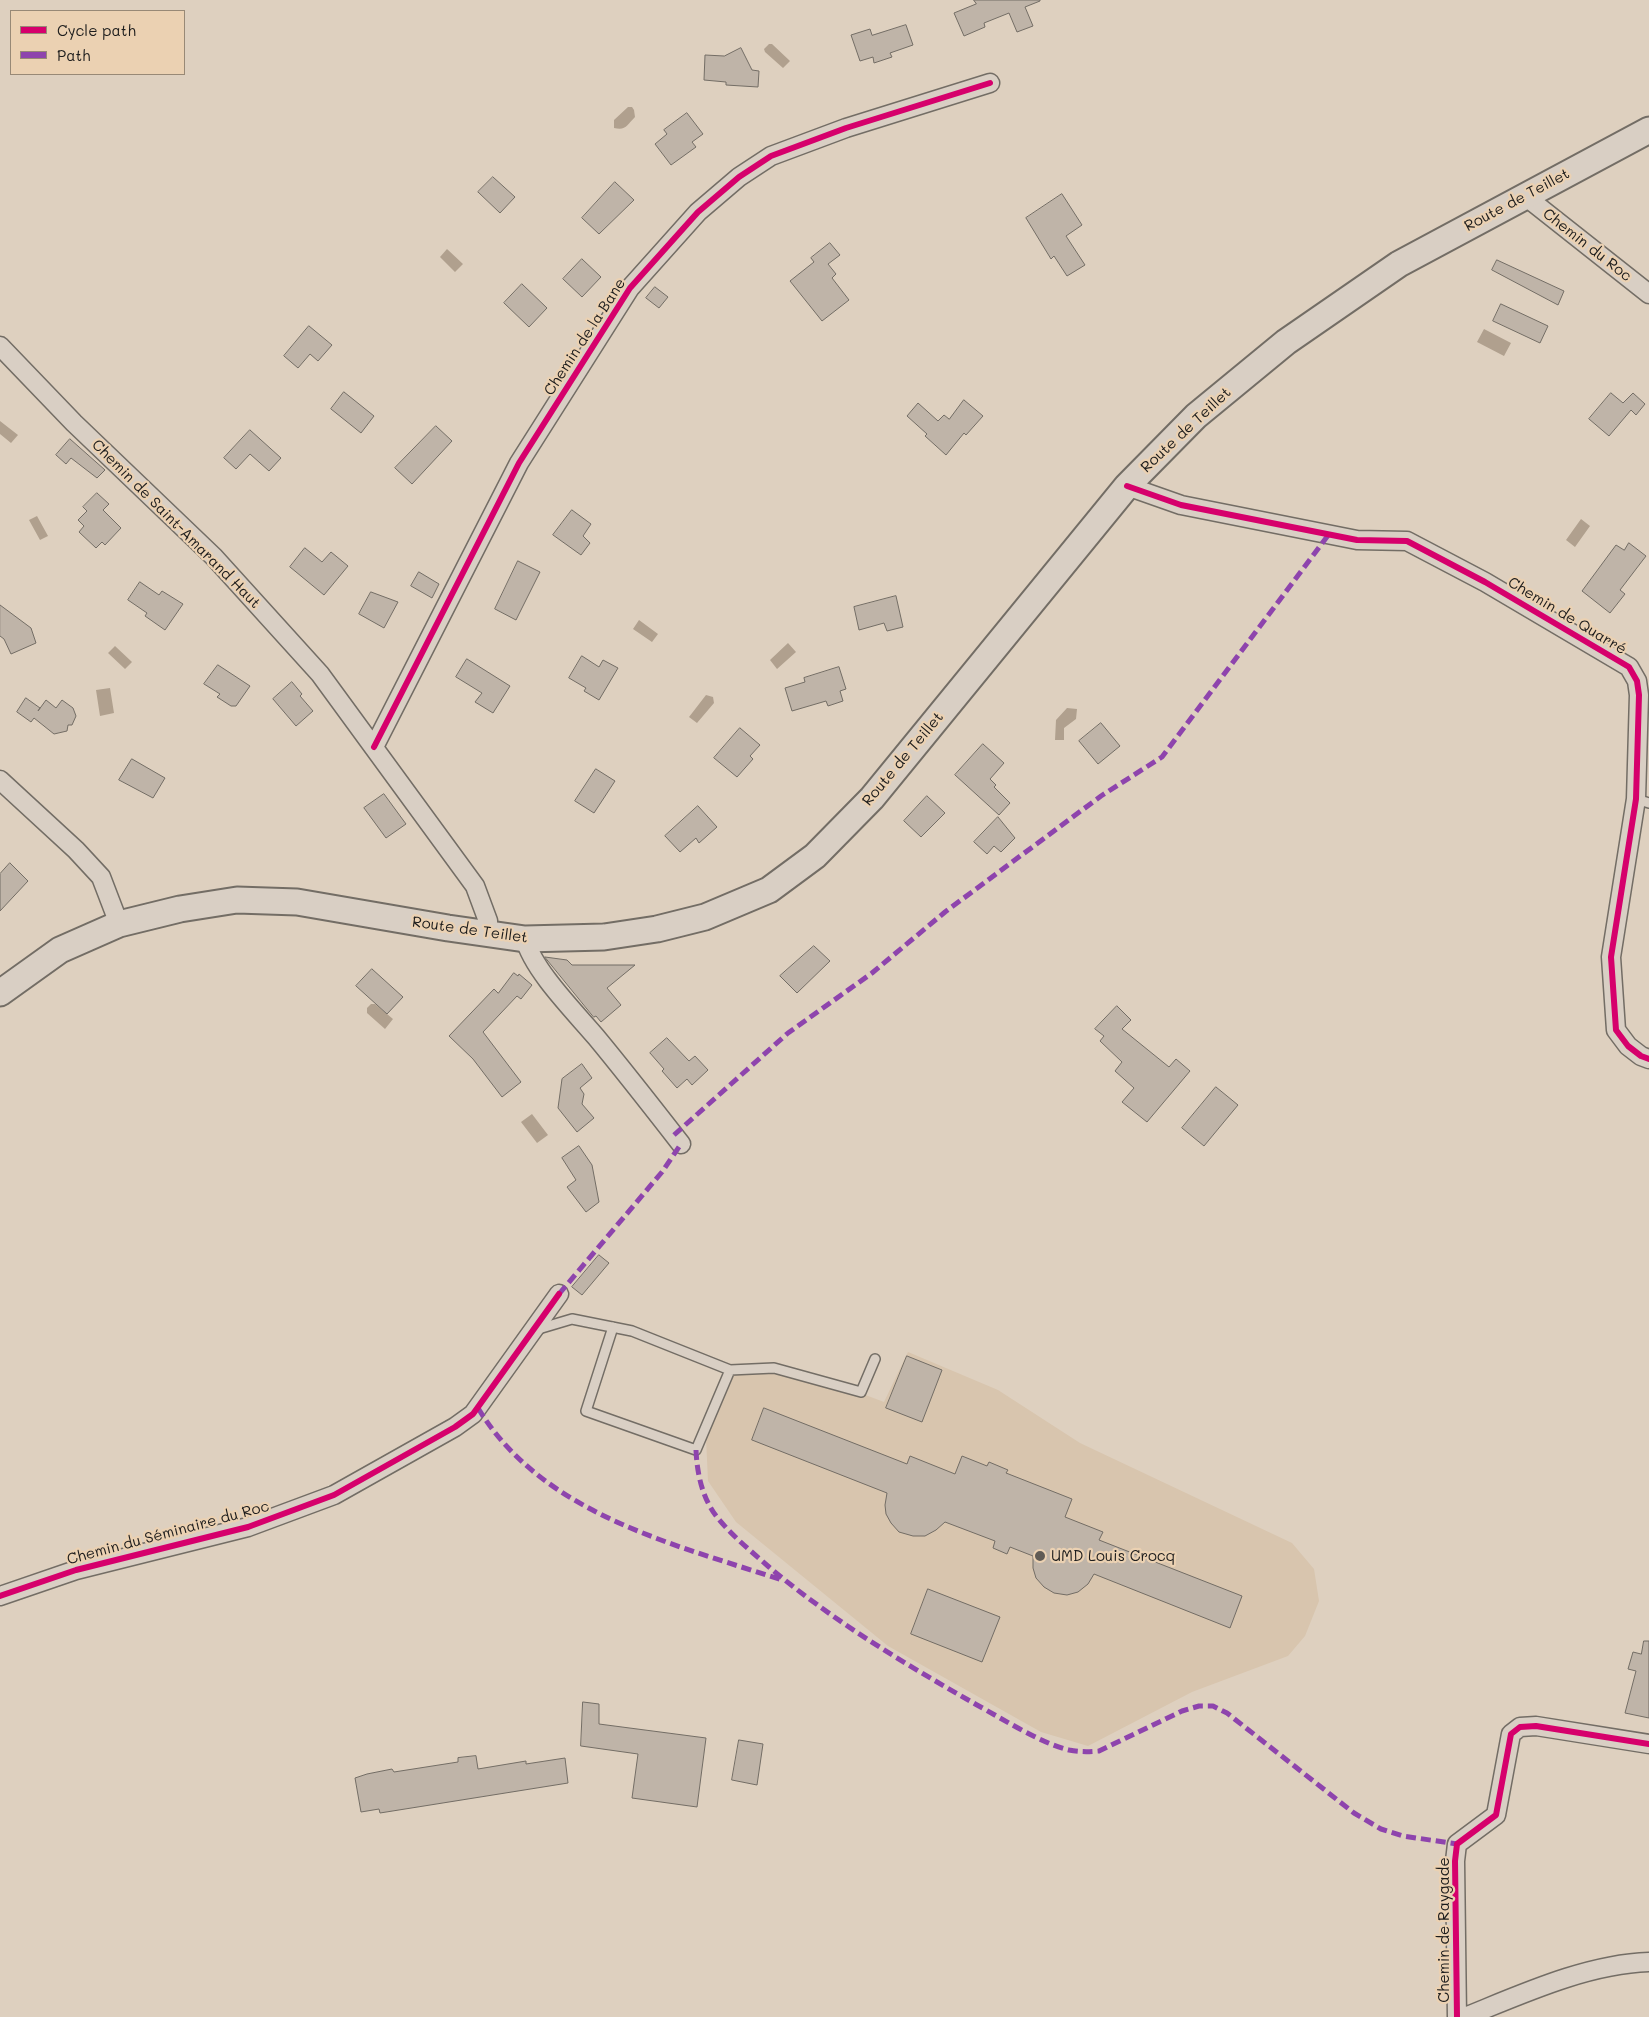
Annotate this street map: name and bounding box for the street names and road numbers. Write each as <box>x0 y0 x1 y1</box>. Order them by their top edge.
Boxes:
street label: Route de Teillet <box>1461 165 1573 235</box>
street label: Chemin du Roc <box>1539 205 1635 285</box>
street label: Chemin de la Bane <box>540 275 630 399</box>
street label: Route de Teillet <box>1137 384 1235 476</box>
street label: Chemin de Saint-Amarand Haut <box>88 436 264 612</box>
street label: Chemin de Quarré <box>1504 573 1630 659</box>
street label: Route de Teillet <box>859 709 947 809</box>
street label: Route de Teillet <box>411 913 529 947</box>
street label: Chemin du Séminaire du Roc <box>65 1497 271 1569</box>
street label: Chemin de Raygade <box>1435 1857 1453 2003</box>

